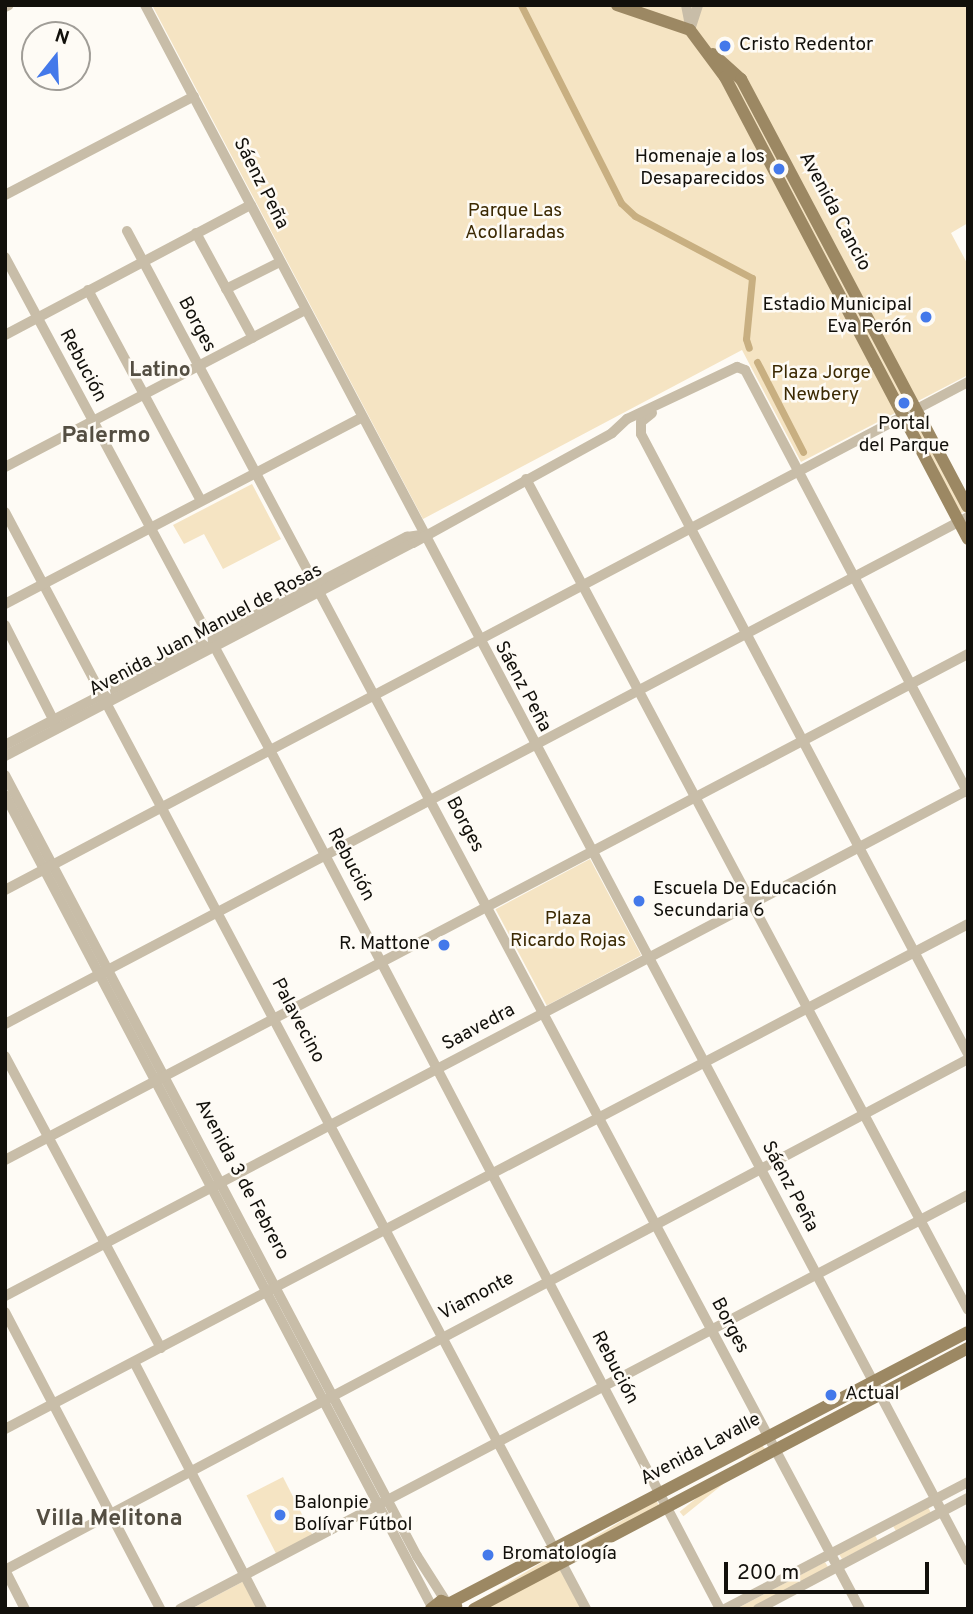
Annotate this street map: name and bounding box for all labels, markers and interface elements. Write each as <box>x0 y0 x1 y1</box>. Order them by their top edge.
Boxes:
north arrow <box>21 21 91 91</box>
text: N <box>52 24 72 51</box>
place label: Cristo Redentor <box>739 35 873 57</box>
marker: Cristo Redentor <box>717 38 733 54</box>
street label: Sáenz Peña <box>227 134 293 234</box>
place label: Homenaje a los Desaparecidos <box>635 147 765 191</box>
street label: Avenida Cancio <box>793 149 875 275</box>
marker: Homenaje a los Desaparecidos <box>771 161 787 177</box>
park label: Parque Las Acollaradas <box>465 201 565 245</box>
street label: Borges <box>172 293 220 357</box>
place label: Estadio Municipal Eva Perón <box>762 295 912 339</box>
marker: Estadio Municipal Eva Perón <box>918 309 934 325</box>
street label: Rebución <box>53 326 111 406</box>
district label: Latino <box>129 358 191 384</box>
park label: Plaza Jorge Newbery <box>771 363 871 407</box>
marker: Portal del Parque <box>896 395 912 411</box>
place label: Portal del Parque <box>859 414 949 458</box>
district label: Palermo <box>61 423 151 451</box>
street label: Avenida Juan Manuel de Rosas <box>86 560 326 702</box>
street label: Sáenz Peña <box>489 638 555 736</box>
street label: Borges <box>440 793 488 857</box>
street label: Rebución <box>321 825 379 905</box>
place label: Escuela De Educación Secundaria 6 <box>653 879 837 923</box>
marker: Escuela De Educación Secundaria 6 <box>631 893 647 909</box>
park label: Plaza Ricardo Rojas <box>510 909 626 953</box>
place label: R. Mattone <box>339 934 430 956</box>
marker: R. Mattone <box>436 937 452 953</box>
street label: Palavecino <box>265 975 329 1067</box>
street label: Saavedra <box>439 999 519 1057</box>
street label: Avenida 3 de Febrero <box>189 1096 293 1264</box>
street label: Sáenz Peña <box>756 1138 822 1236</box>
street label: Viamonte <box>435 1268 519 1326</box>
street label: Borges <box>705 1294 753 1358</box>
street label: Rebución <box>585 1328 643 1408</box>
place label: Actual <box>845 1384 900 1406</box>
marker: Actual <box>823 1387 839 1403</box>
street label: Avenida Lavalle <box>637 1409 765 1491</box>
place label: Balonpie Bolívar Fútbol <box>294 1493 413 1537</box>
district label: Villa Melitona <box>36 1506 182 1534</box>
marker: Balonpie Bolívar Fútbol <box>272 1507 288 1523</box>
place label: Bromatología <box>502 1544 617 1566</box>
marker: Bromatología <box>480 1547 496 1563</box>
scale bar <box>728 1548 933 1592</box>
text: 200 m <box>737 1560 799 1587</box>

